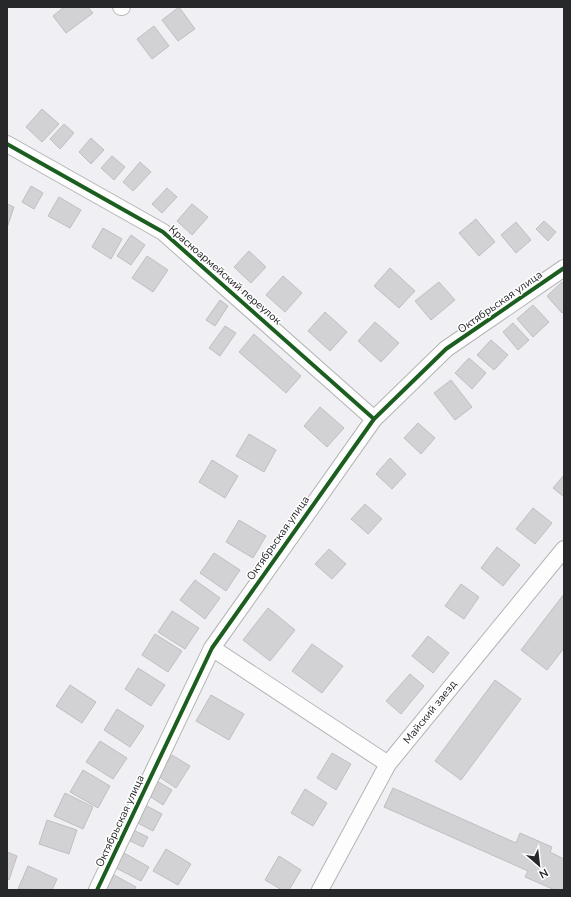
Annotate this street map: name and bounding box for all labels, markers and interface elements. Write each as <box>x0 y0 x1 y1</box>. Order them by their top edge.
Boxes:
street label: Красноармейский переулок <box>165 222 285 328</box>
street label: Октябрьская улица <box>455 267 545 337</box>
street label: Октябрьская улица <box>243 493 313 583</box>
street label: Майский заезд <box>400 677 461 747</box>
street label: Октябрьская улица <box>92 772 148 870</box>
north arrow <box>519 845 559 885</box>
text: N <box>536 865 551 882</box>

